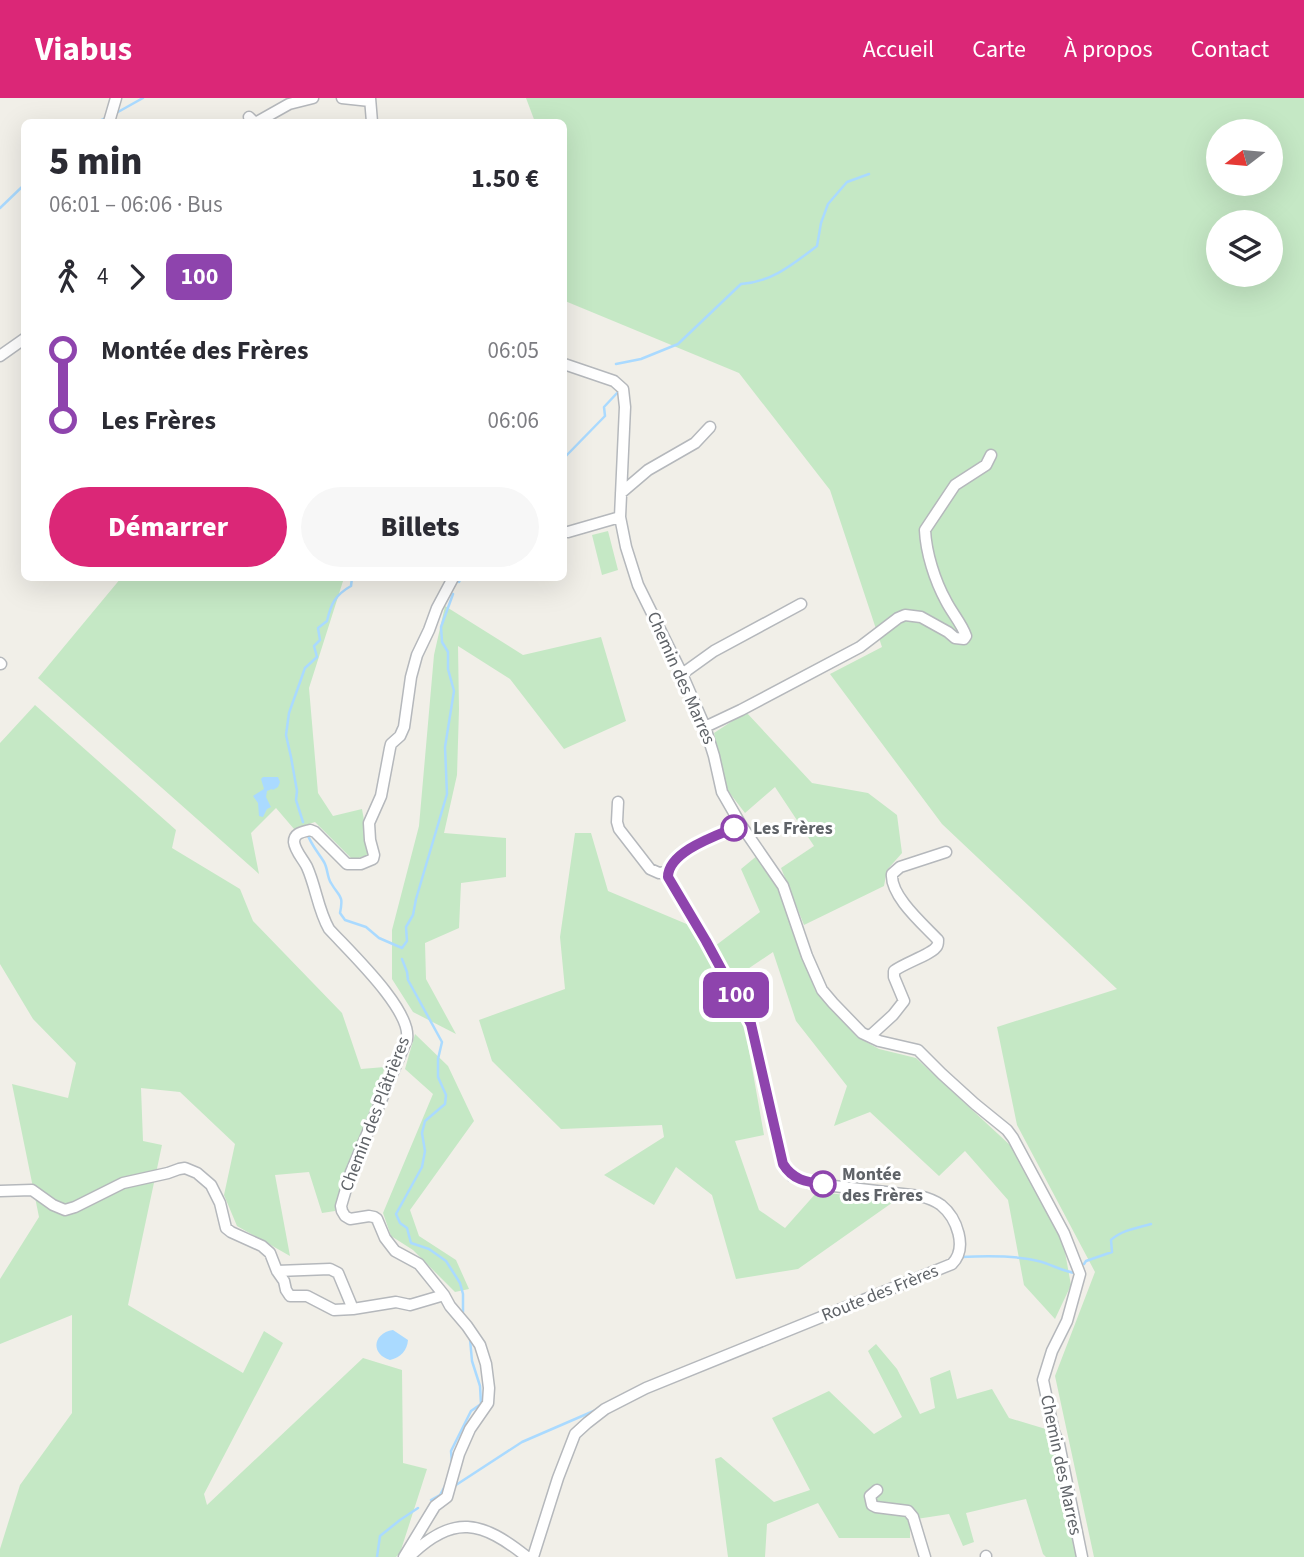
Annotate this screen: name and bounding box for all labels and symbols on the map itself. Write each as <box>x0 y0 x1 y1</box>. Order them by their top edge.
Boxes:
north arrow <box>1206 119 1283 196</box>
street label: Chemin des Marres <box>641 608 721 748</box>
marker: Les Frères <box>721 815 747 841</box>
place label: Les Frères <box>753 816 833 841</box>
line badge: 100 <box>696 972 776 1018</box>
street label: Chemin des Plâtrières <box>334 1033 416 1195</box>
place label: Montée des Frères <box>842 1162 923 1208</box>
marker: Montée des Frères <box>810 1171 836 1197</box>
street label: Route des Frères <box>818 1258 942 1328</box>
street label: Chemin des Marres <box>1034 1393 1088 1537</box>

